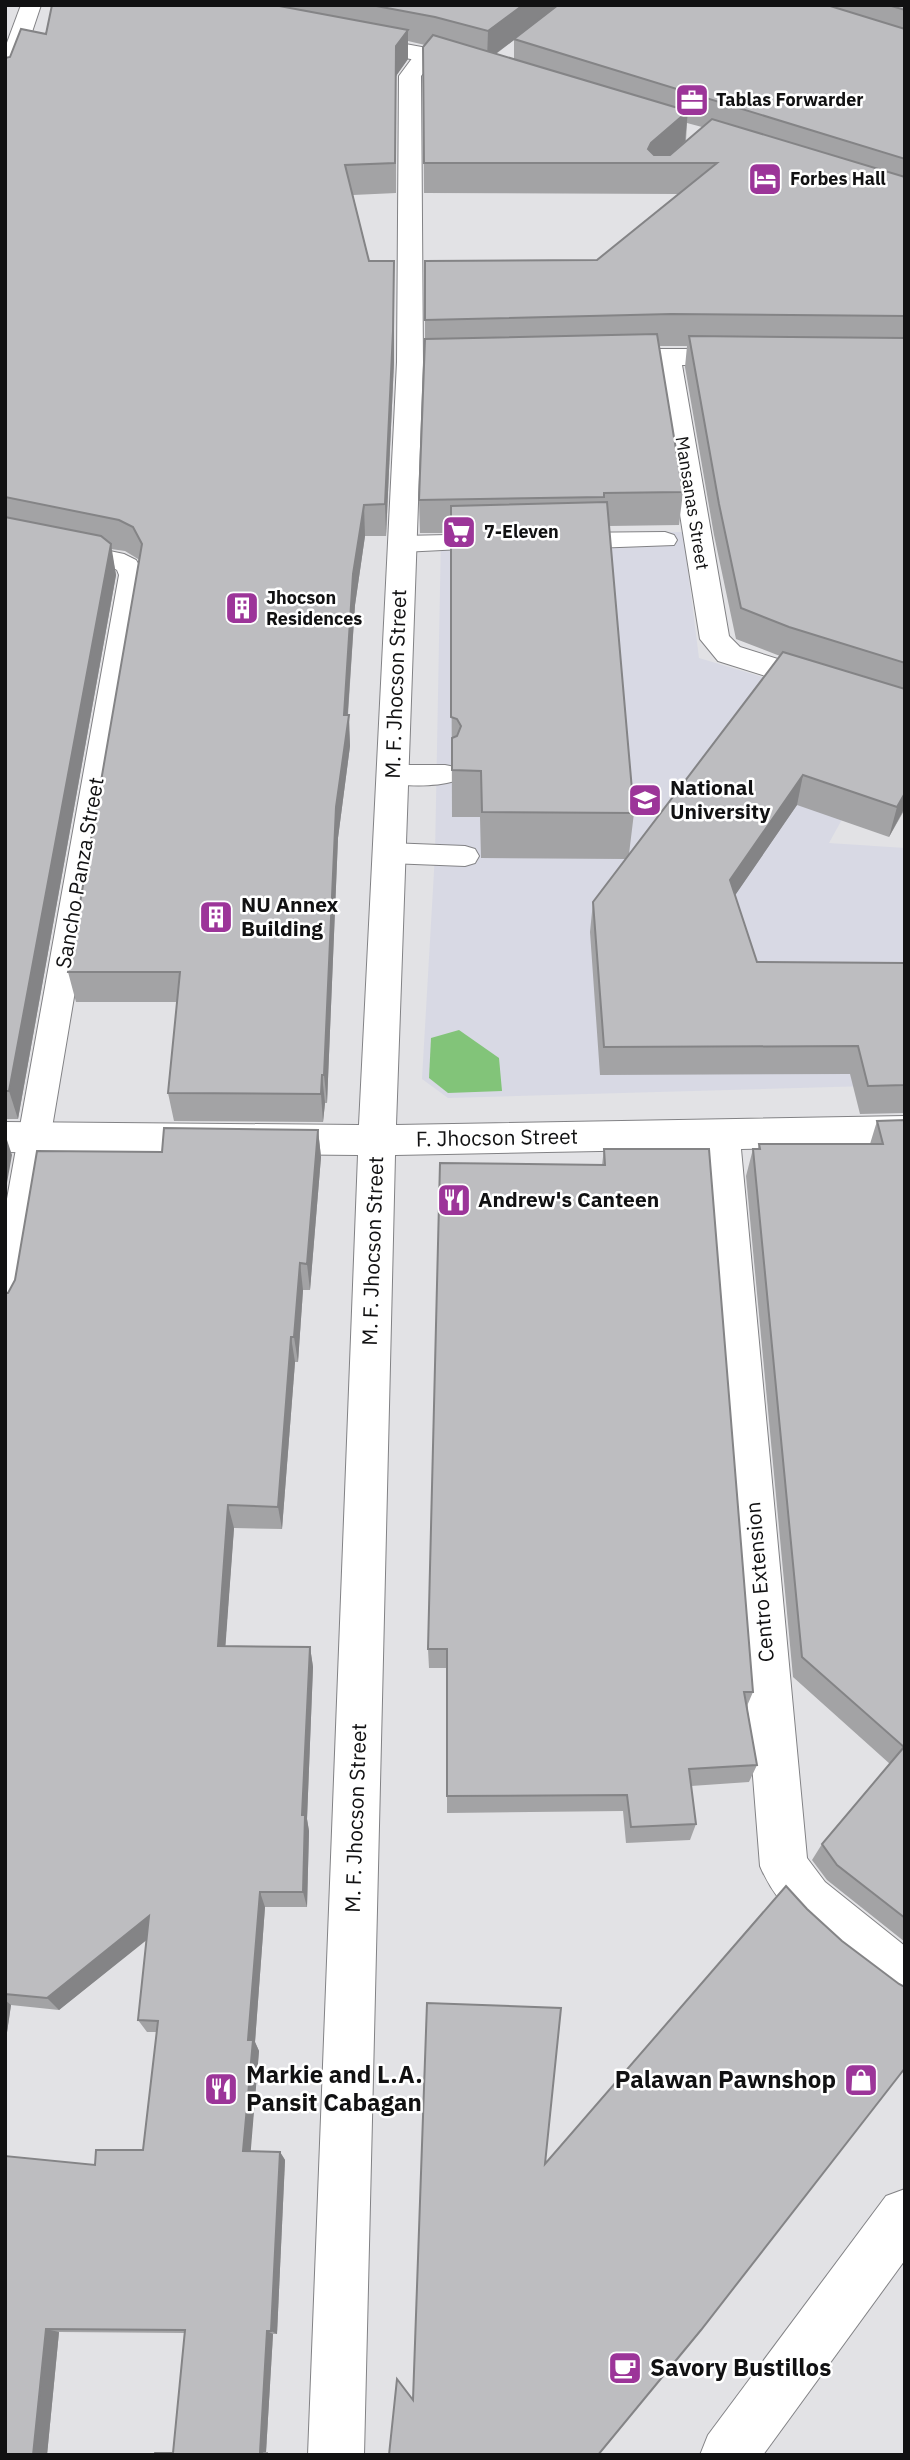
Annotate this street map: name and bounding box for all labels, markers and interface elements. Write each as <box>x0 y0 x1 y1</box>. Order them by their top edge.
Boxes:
office icon: Tablas Forwarder <box>673 81 711 119</box>
place label: Tablas Forwarder <box>716 88 864 111</box>
hotel icon: Forbes Hall <box>746 160 784 198</box>
place label: Forbes Hall <box>790 167 886 190</box>
street label: Mansanas Street <box>671 434 714 571</box>
supermarket icon: 7-Eleven <box>440 513 478 551</box>
place label: 7-Eleven <box>484 520 559 543</box>
place label: Jhocson Residences <box>266 586 362 630</box>
building icon: Jhocson Residences <box>223 589 261 627</box>
street label: M. F. Jhocson Street <box>378 589 412 779</box>
place label: National University <box>670 773 771 825</box>
street label: Sancho Panza Street <box>48 775 110 971</box>
school or university icon: National University <box>626 781 664 819</box>
place label: NU Annex Building <box>241 890 339 942</box>
building icon: NU Annex Building <box>197 898 235 936</box>
street label: F. Jhocson Street <box>416 1122 578 1152</box>
street label: M. F. Jhocson Street <box>355 1156 389 1346</box>
restaurant icon: Andrew's Canteen <box>435 1181 473 1219</box>
place label: Andrew's Canteen <box>478 1185 659 1213</box>
street label: Centro Extension <box>738 1501 780 1664</box>
street label: M. F. Jhocson Street <box>338 1723 372 1913</box>
place label: Markie and L.A. Pansit Cabagan <box>246 2058 423 2118</box>
shop icon: Palawan Pawnshop <box>842 2061 880 2099</box>
place label: Palawan Pawnshop <box>615 2063 836 2095</box>
restaurant icon: Markie and L.A. Pansit Cabagan <box>202 2070 240 2108</box>
cafe icon: Savory Bustillos <box>606 2349 644 2387</box>
place label: Savory Bustillos <box>650 2351 831 2383</box>

